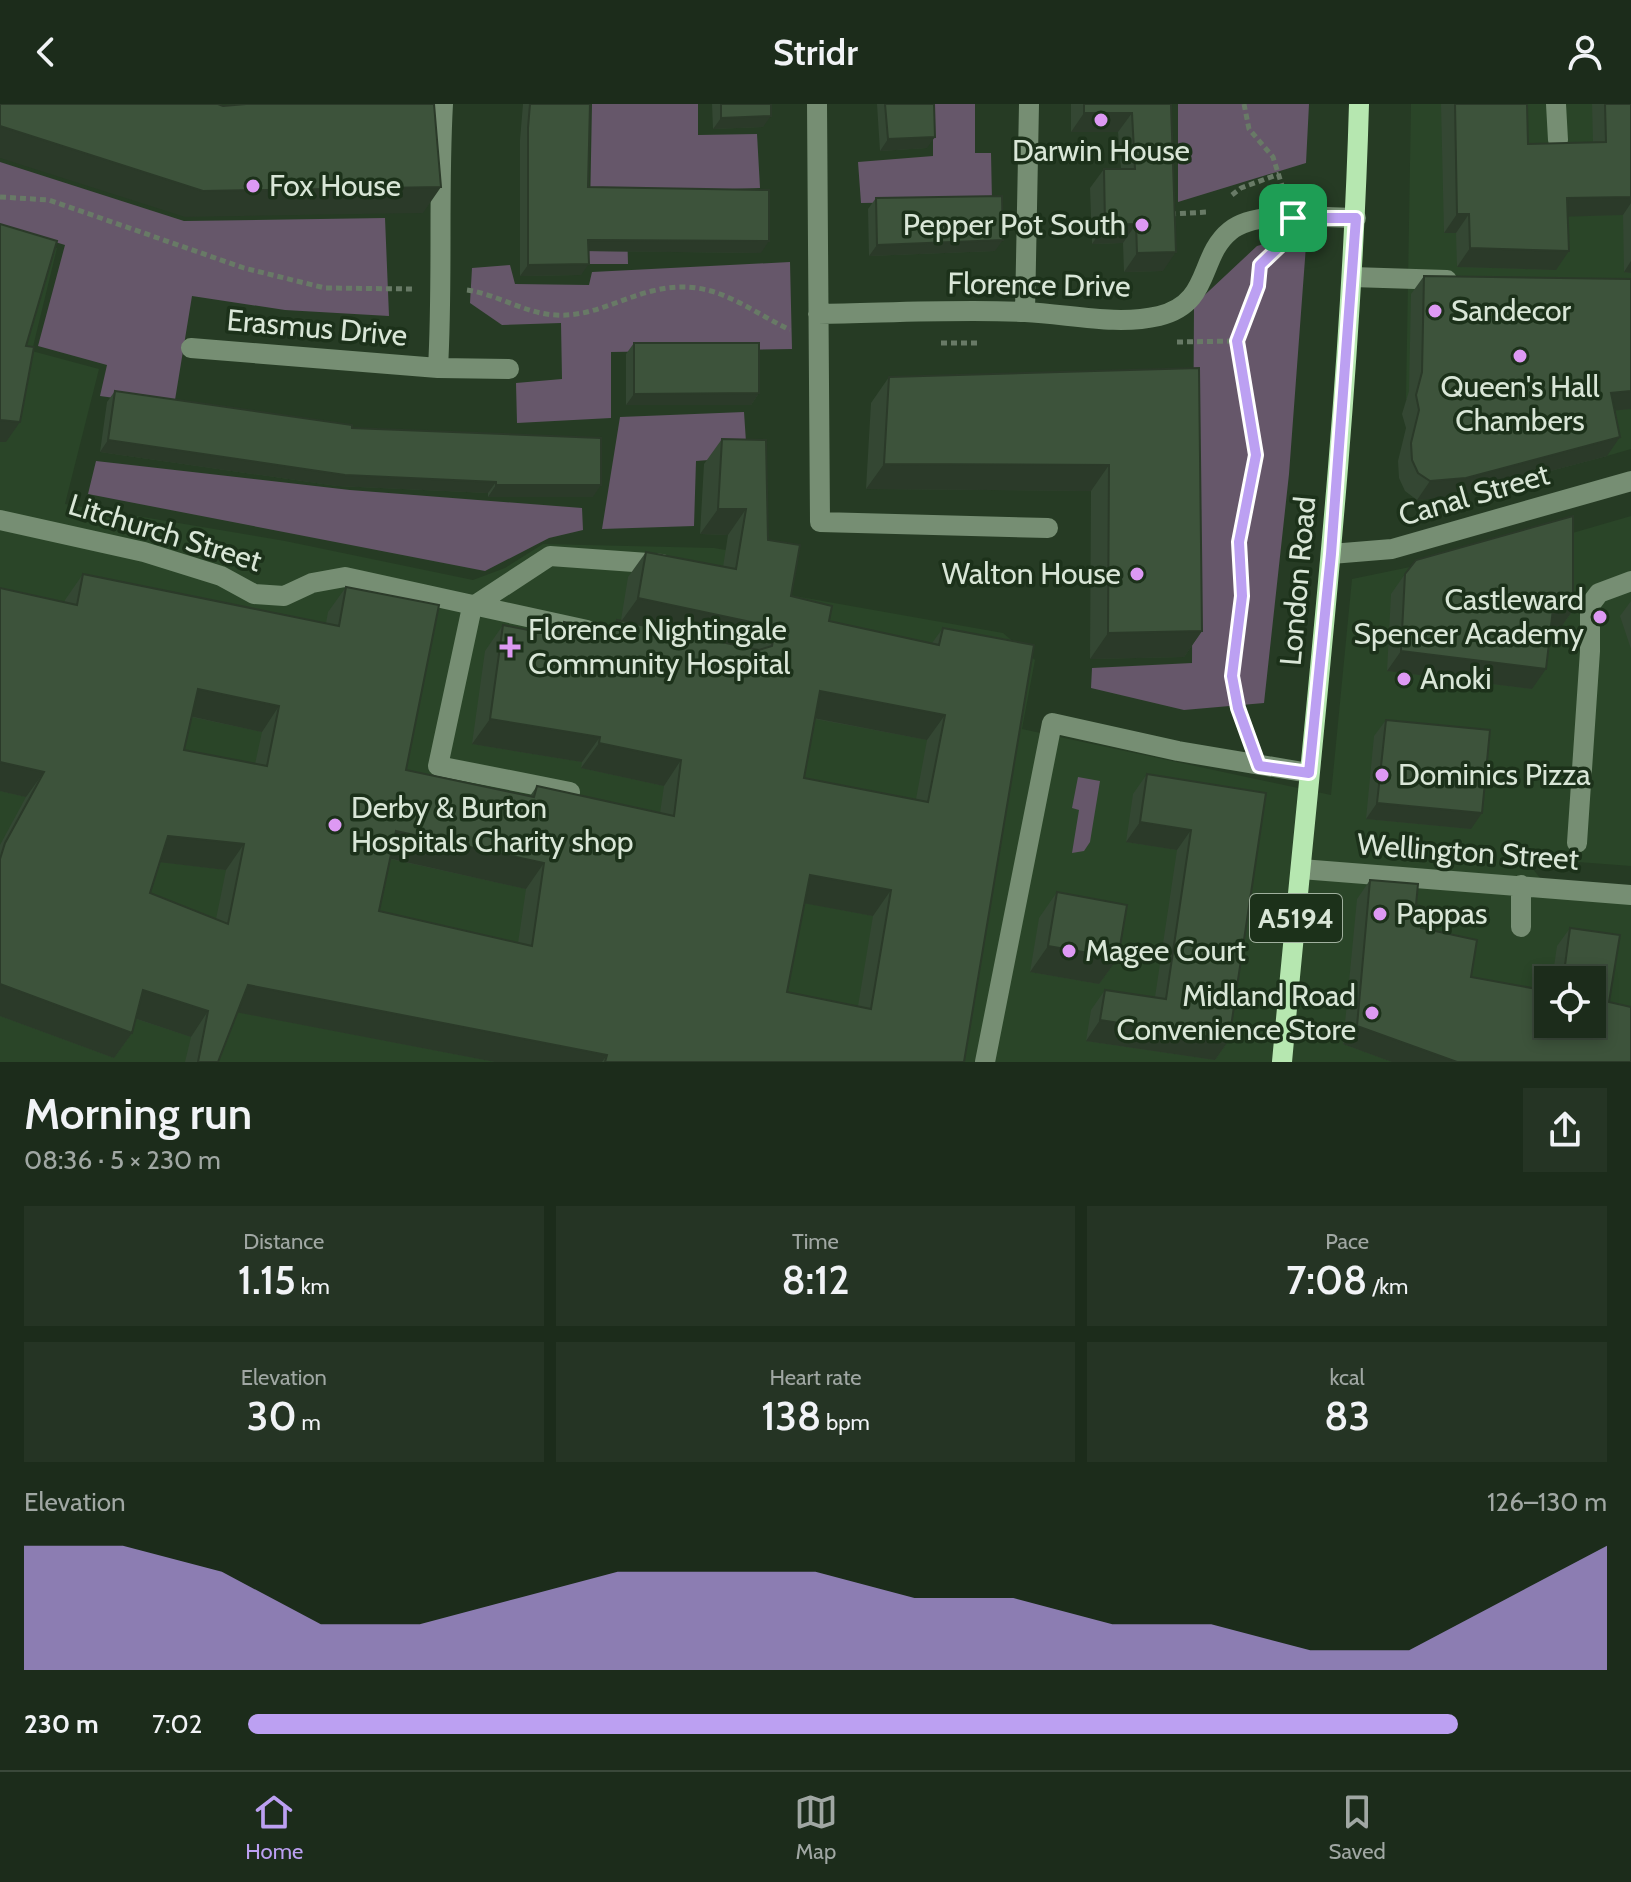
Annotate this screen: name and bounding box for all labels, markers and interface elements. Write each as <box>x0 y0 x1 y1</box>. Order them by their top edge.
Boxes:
icon: back <box>24 30 68 74</box>
text: Stridr <box>773 30 858 74</box>
icon: person <box>1563 30 1607 74</box>
marker: Darwin House <box>1092 111 1110 129</box>
place label: Darwin House <box>1012 132 1190 169</box>
place label: Fox House <box>269 167 401 204</box>
marker: Fox House <box>244 177 262 195</box>
pin <box>1259 184 1327 252</box>
icon: arrive <box>1271 196 1315 240</box>
place label: Pepper Pot South <box>903 206 1126 243</box>
marker: Pepper Pot South <box>1133 216 1151 234</box>
street label: Florence Drive <box>947 264 1131 305</box>
place label: Sandecor <box>1451 292 1572 329</box>
street label: Erasmus Drive <box>225 301 409 354</box>
marker: Sandecor <box>1426 302 1444 320</box>
marker: Queen's Hall Chambers <box>1511 347 1529 365</box>
place label: Queen's Hall Chambers <box>1440 368 1600 439</box>
street label: Canal Street <box>1394 455 1553 534</box>
street label: Litchurch Street <box>64 486 266 579</box>
street label: London Road <box>1272 495 1323 667</box>
place label: Walton House <box>942 555 1121 592</box>
marker: Walton House <box>1128 565 1146 583</box>
place label: Castleward Spencer Academy <box>1354 581 1584 652</box>
marker: Castleward Spencer Academy <box>1591 608 1609 626</box>
place label: Florence Nightingale Community Hospital <box>528 611 790 682</box>
marker: Florence Nightingale Community Hospital <box>499 636 521 658</box>
place label: Anoki <box>1420 660 1492 697</box>
marker: Anoki <box>1395 670 1413 688</box>
place label: Dominics Pizza <box>1398 756 1591 793</box>
marker: Dominics Pizza <box>1373 766 1391 784</box>
place label: Derby & Burton Hospitals Charity shop <box>351 789 633 860</box>
marker: Derby & Burton Hospitals Charity shop <box>326 816 344 834</box>
street label: Wellington Street <box>1356 825 1580 878</box>
road number: A5194 <box>1250 894 1342 942</box>
place label: Pappas <box>1396 895 1487 932</box>
marker: Pappas <box>1371 905 1389 923</box>
place label: Magee Court <box>1085 932 1246 969</box>
marker: Magee Court <box>1060 942 1078 960</box>
map controls <box>1534 966 1606 1038</box>
button: locate <box>1534 966 1606 1038</box>
place label: Midland Road Convenience Store <box>1116 977 1356 1048</box>
marker: Midland Road Convenience Store <box>1363 1004 1381 1022</box>
text: Morning run <box>24 1087 252 1140</box>
button: share <box>1523 1088 1607 1172</box>
text: 08:36 · 5 × 230 m <box>24 1144 221 1176</box>
text: Distance <box>243 1228 324 1255</box>
text: Time <box>792 1228 839 1255</box>
text: Pace <box>1325 1228 1369 1255</box>
text: 1.15 <box>238 1255 296 1304</box>
text: 8:12 <box>781 1255 850 1304</box>
text: 7:08 <box>1286 1255 1367 1304</box>
text: km <box>296 1273 330 1300</box>
text: /km <box>1367 1273 1408 1300</box>
text: Elevation <box>241 1364 327 1391</box>
text: Heart rate <box>769 1364 862 1391</box>
text: kcal <box>1330 1364 1365 1391</box>
text: 30 <box>247 1391 297 1440</box>
text: 138 <box>761 1391 821 1440</box>
text: 83 <box>1324 1391 1370 1440</box>
text: m <box>297 1409 321 1436</box>
text: bpm <box>821 1409 870 1436</box>
text: Elevation <box>24 1486 126 1518</box>
text: 126–130 m <box>1487 1486 1607 1518</box>
text: 230 m <box>24 1708 99 1740</box>
text: 7:02 <box>152 1708 202 1740</box>
tab: Home <box>245 1790 303 1865</box>
tab: Map <box>794 1790 838 1865</box>
tab: Saved <box>1329 1790 1386 1865</box>

